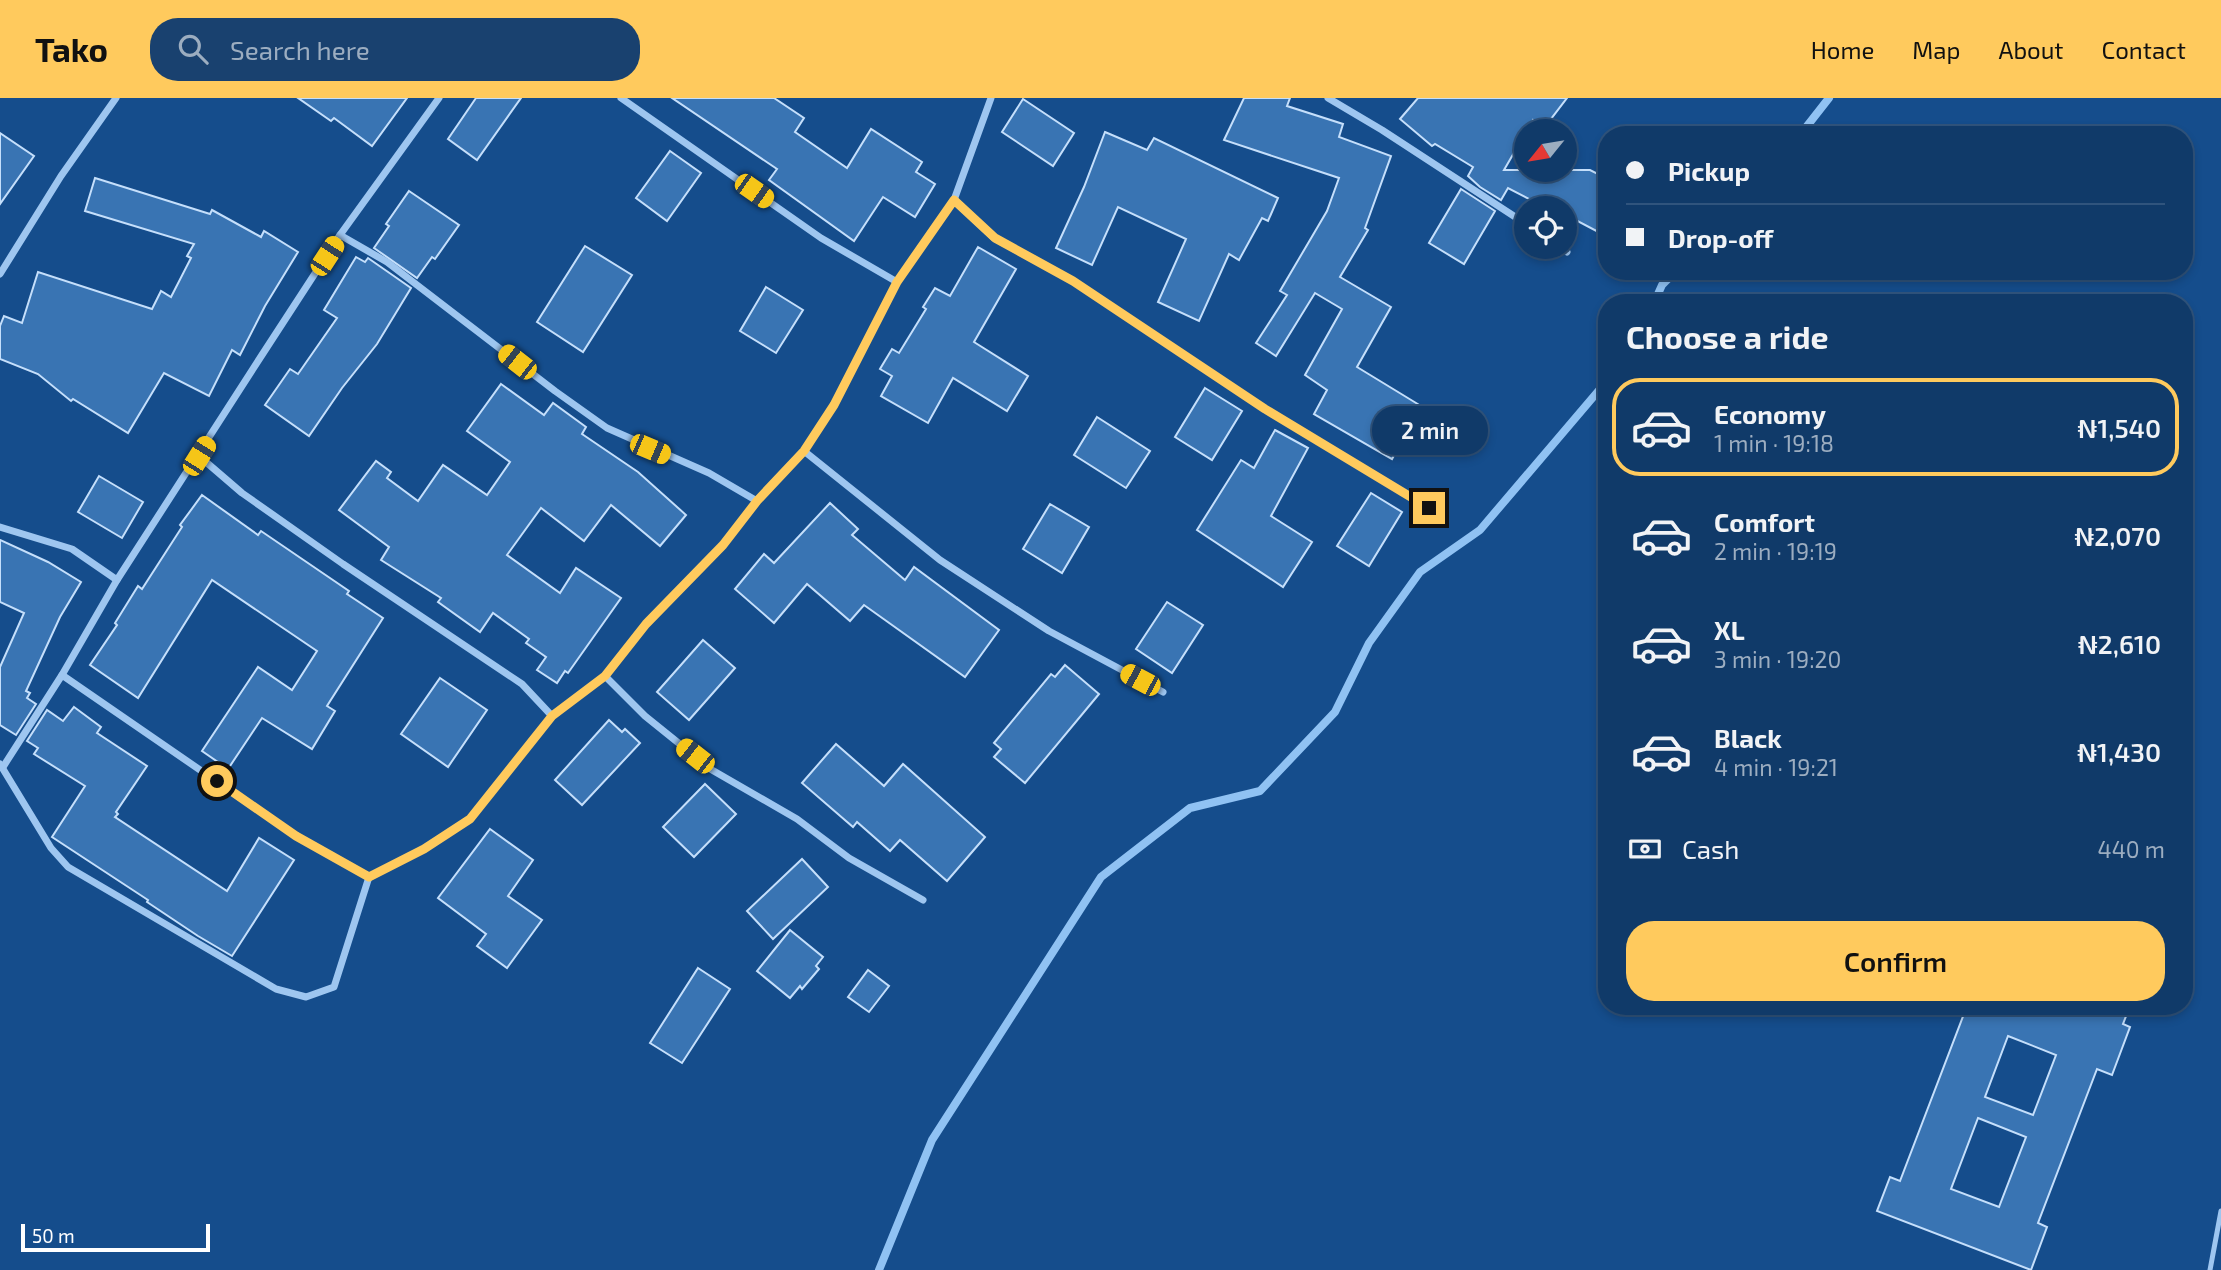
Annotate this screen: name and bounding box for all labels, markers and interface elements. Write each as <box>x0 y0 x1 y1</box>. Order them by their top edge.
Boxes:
search box <box>150 18 640 81</box>
text: Tako <box>35 29 108 69</box>
icon: search <box>174 30 212 68</box>
text: Search here <box>230 34 370 65</box>
text: Home <box>1811 35 1874 64</box>
text: Map <box>1912 35 1960 64</box>
text: About <box>1998 35 2064 64</box>
text: Contact <box>2102 35 2186 64</box>
north arrow <box>1514 119 1577 182</box>
map controls <box>1514 119 1577 259</box>
text: Pickup <box>1668 155 1750 186</box>
car <box>731 170 778 212</box>
button: locate <box>1514 196 1577 259</box>
text: Drop-off <box>1668 222 1773 253</box>
car <box>307 233 348 279</box>
text: Choose a ride <box>1626 317 1829 355</box>
car <box>494 341 541 383</box>
icon: car <box>1630 396 1693 459</box>
text: Economy <box>1714 398 1826 429</box>
callout: 2 min <box>1371 406 1487 456</box>
text: ₦1,540 <box>2077 412 2161 443</box>
text: 2 min <box>1401 416 1459 444</box>
text: 1 min · 19:18 <box>1714 429 1834 457</box>
car <box>627 431 674 467</box>
car <box>179 433 220 479</box>
route end <box>1413 492 1445 524</box>
icon: car <box>1630 504 1693 567</box>
text: Comfort <box>1714 506 1815 537</box>
text: ₦2,070 <box>2074 520 2161 551</box>
text: 2 min · 19:19 <box>1714 537 1837 565</box>
icon: car <box>1630 612 1693 675</box>
text: XL <box>1714 614 1745 645</box>
text: ₦2,610 <box>2078 628 2161 659</box>
text: 3 min · 19:20 <box>1714 645 1841 673</box>
car <box>1117 661 1164 699</box>
icon: car <box>1630 720 1693 783</box>
text: Black <box>1714 722 1782 753</box>
car <box>672 735 719 777</box>
text: ₦1,430 <box>2077 736 2161 767</box>
text: 4 min · 19:21 <box>1714 753 1838 781</box>
route start <box>201 765 233 797</box>
icon: cash <box>1626 830 1664 868</box>
text: Cash <box>1682 833 1739 864</box>
text: 440 m <box>2098 835 2165 863</box>
button: Confirm <box>1626 921 2165 1001</box>
scale bar <box>21 1221 210 1253</box>
text: 50 m <box>32 1224 75 1247</box>

